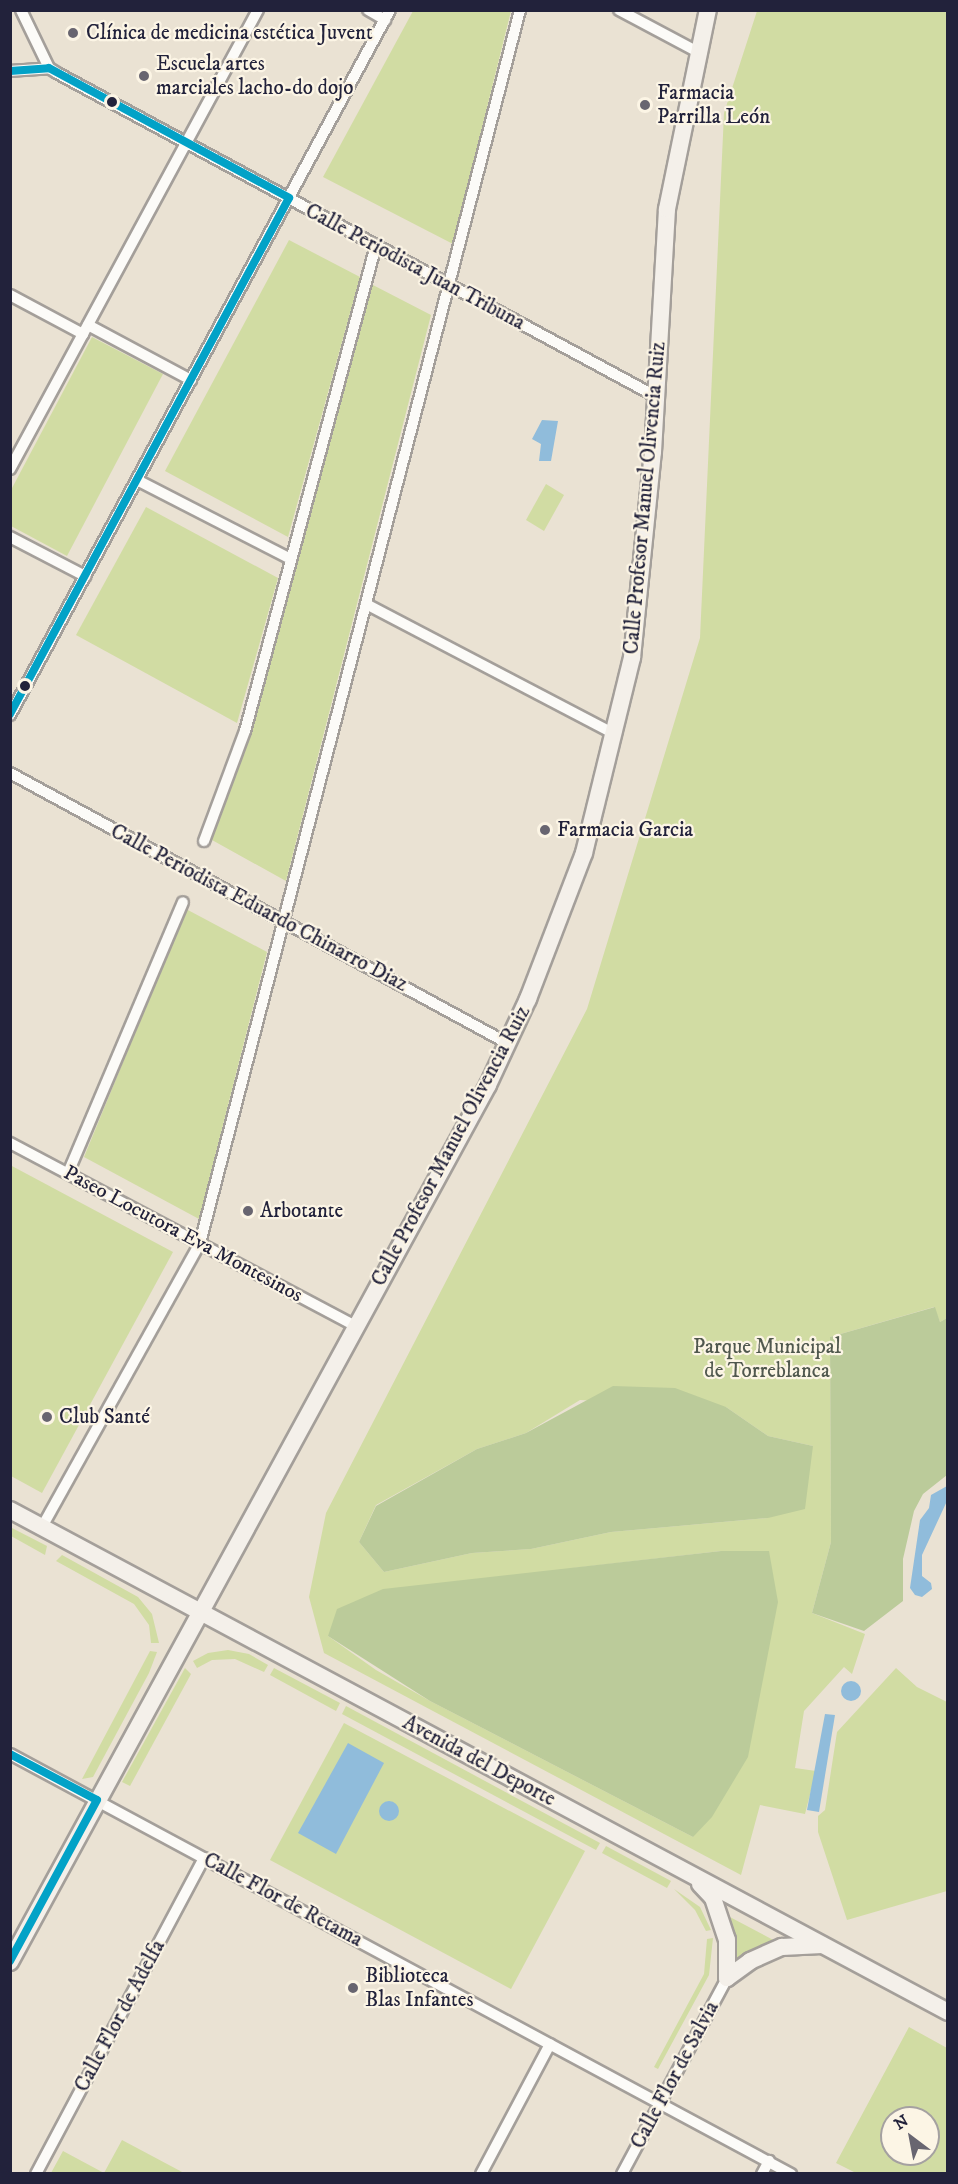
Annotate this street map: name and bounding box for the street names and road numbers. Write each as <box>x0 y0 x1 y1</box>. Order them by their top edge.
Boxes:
street label: Calle Periodista Juan Tribuna <box>301 198 529 336</box>
street label: Calle Profesor Manuel Olivencia Ruiz <box>619 341 671 655</box>
street label: Calle Periodista Eduardo Chinarro Diaz <box>106 819 412 997</box>
street label: Calle Profesor Manuel Olivencia Ruiz <box>366 1002 536 1290</box>
street label: Paseo Locutora Eva Montesinos <box>59 1160 307 1308</box>
street label: Avenida del Deporte <box>398 1710 560 1812</box>
street label: Calle Flor de Retama <box>199 1847 367 1953</box>
street label: Calle Flor de Adelfa <box>69 1936 171 2096</box>
street label: Calle Flor de Salvia <box>625 1997 725 2153</box>

